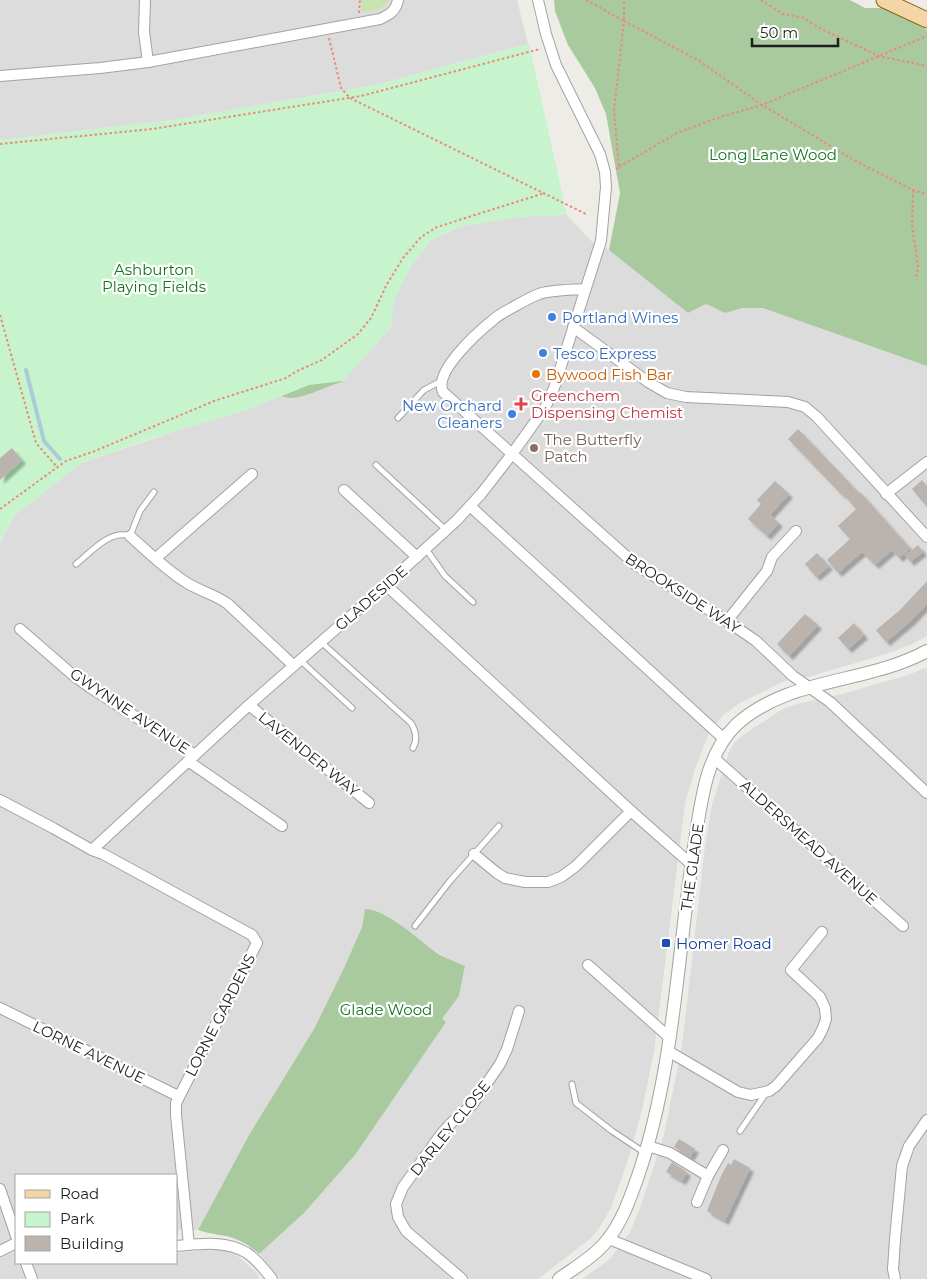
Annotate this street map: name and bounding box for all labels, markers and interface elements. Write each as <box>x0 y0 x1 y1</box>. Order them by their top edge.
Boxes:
scale bar <box>752 15 838 47</box>
text: 50 m <box>760 23 798 42</box>
park label: Long Lane Wood <box>709 145 837 164</box>
park label: Ashburton Playing Fields <box>102 260 206 296</box>
place label: Portland Wines <box>562 308 678 327</box>
marker: Portland Wines <box>546 311 558 323</box>
place label: Tesco Express <box>553 344 656 363</box>
marker: Tesco Express <box>537 347 549 359</box>
place label: Bywood Fish Bar <box>546 365 672 384</box>
marker: Bywood Fish Bar <box>530 368 542 380</box>
place label: Greenchem Dispensing Chemist <box>531 386 683 422</box>
place label: New Orchard Cleaners <box>402 396 502 432</box>
marker: Greenchem Dispensing Chemist <box>515 398 527 410</box>
marker: New Orchard Cleaners <box>506 408 518 420</box>
place label: The Butterfly Patch <box>544 430 642 466</box>
marker: The Butterfly Patch <box>528 442 540 454</box>
street label: BROOKSIDE WAY <box>622 549 745 638</box>
street label: GLADESIDE <box>331 561 411 635</box>
street label: GWYNNE AVENUE <box>67 664 193 758</box>
street label: LAVENDER WAY <box>255 707 364 801</box>
street label: ALDERSMEAD AVENUE <box>736 775 882 909</box>
street label: THE GLADE <box>676 822 708 912</box>
place label: Homer Road <box>676 934 772 953</box>
marker: Homer Road <box>660 937 672 949</box>
street label: LORNE GARDENS <box>181 950 259 1080</box>
park label: Glade Wood <box>340 1000 432 1019</box>
street label: LORNE AVENUE <box>30 1017 148 1087</box>
street label: DARLEY CLOSE <box>406 1077 494 1179</box>
legend <box>15 1174 178 1264</box>
text: Road <box>60 1184 99 1203</box>
text: Park <box>60 1209 94 1228</box>
text: Building <box>60 1234 124 1253</box>

